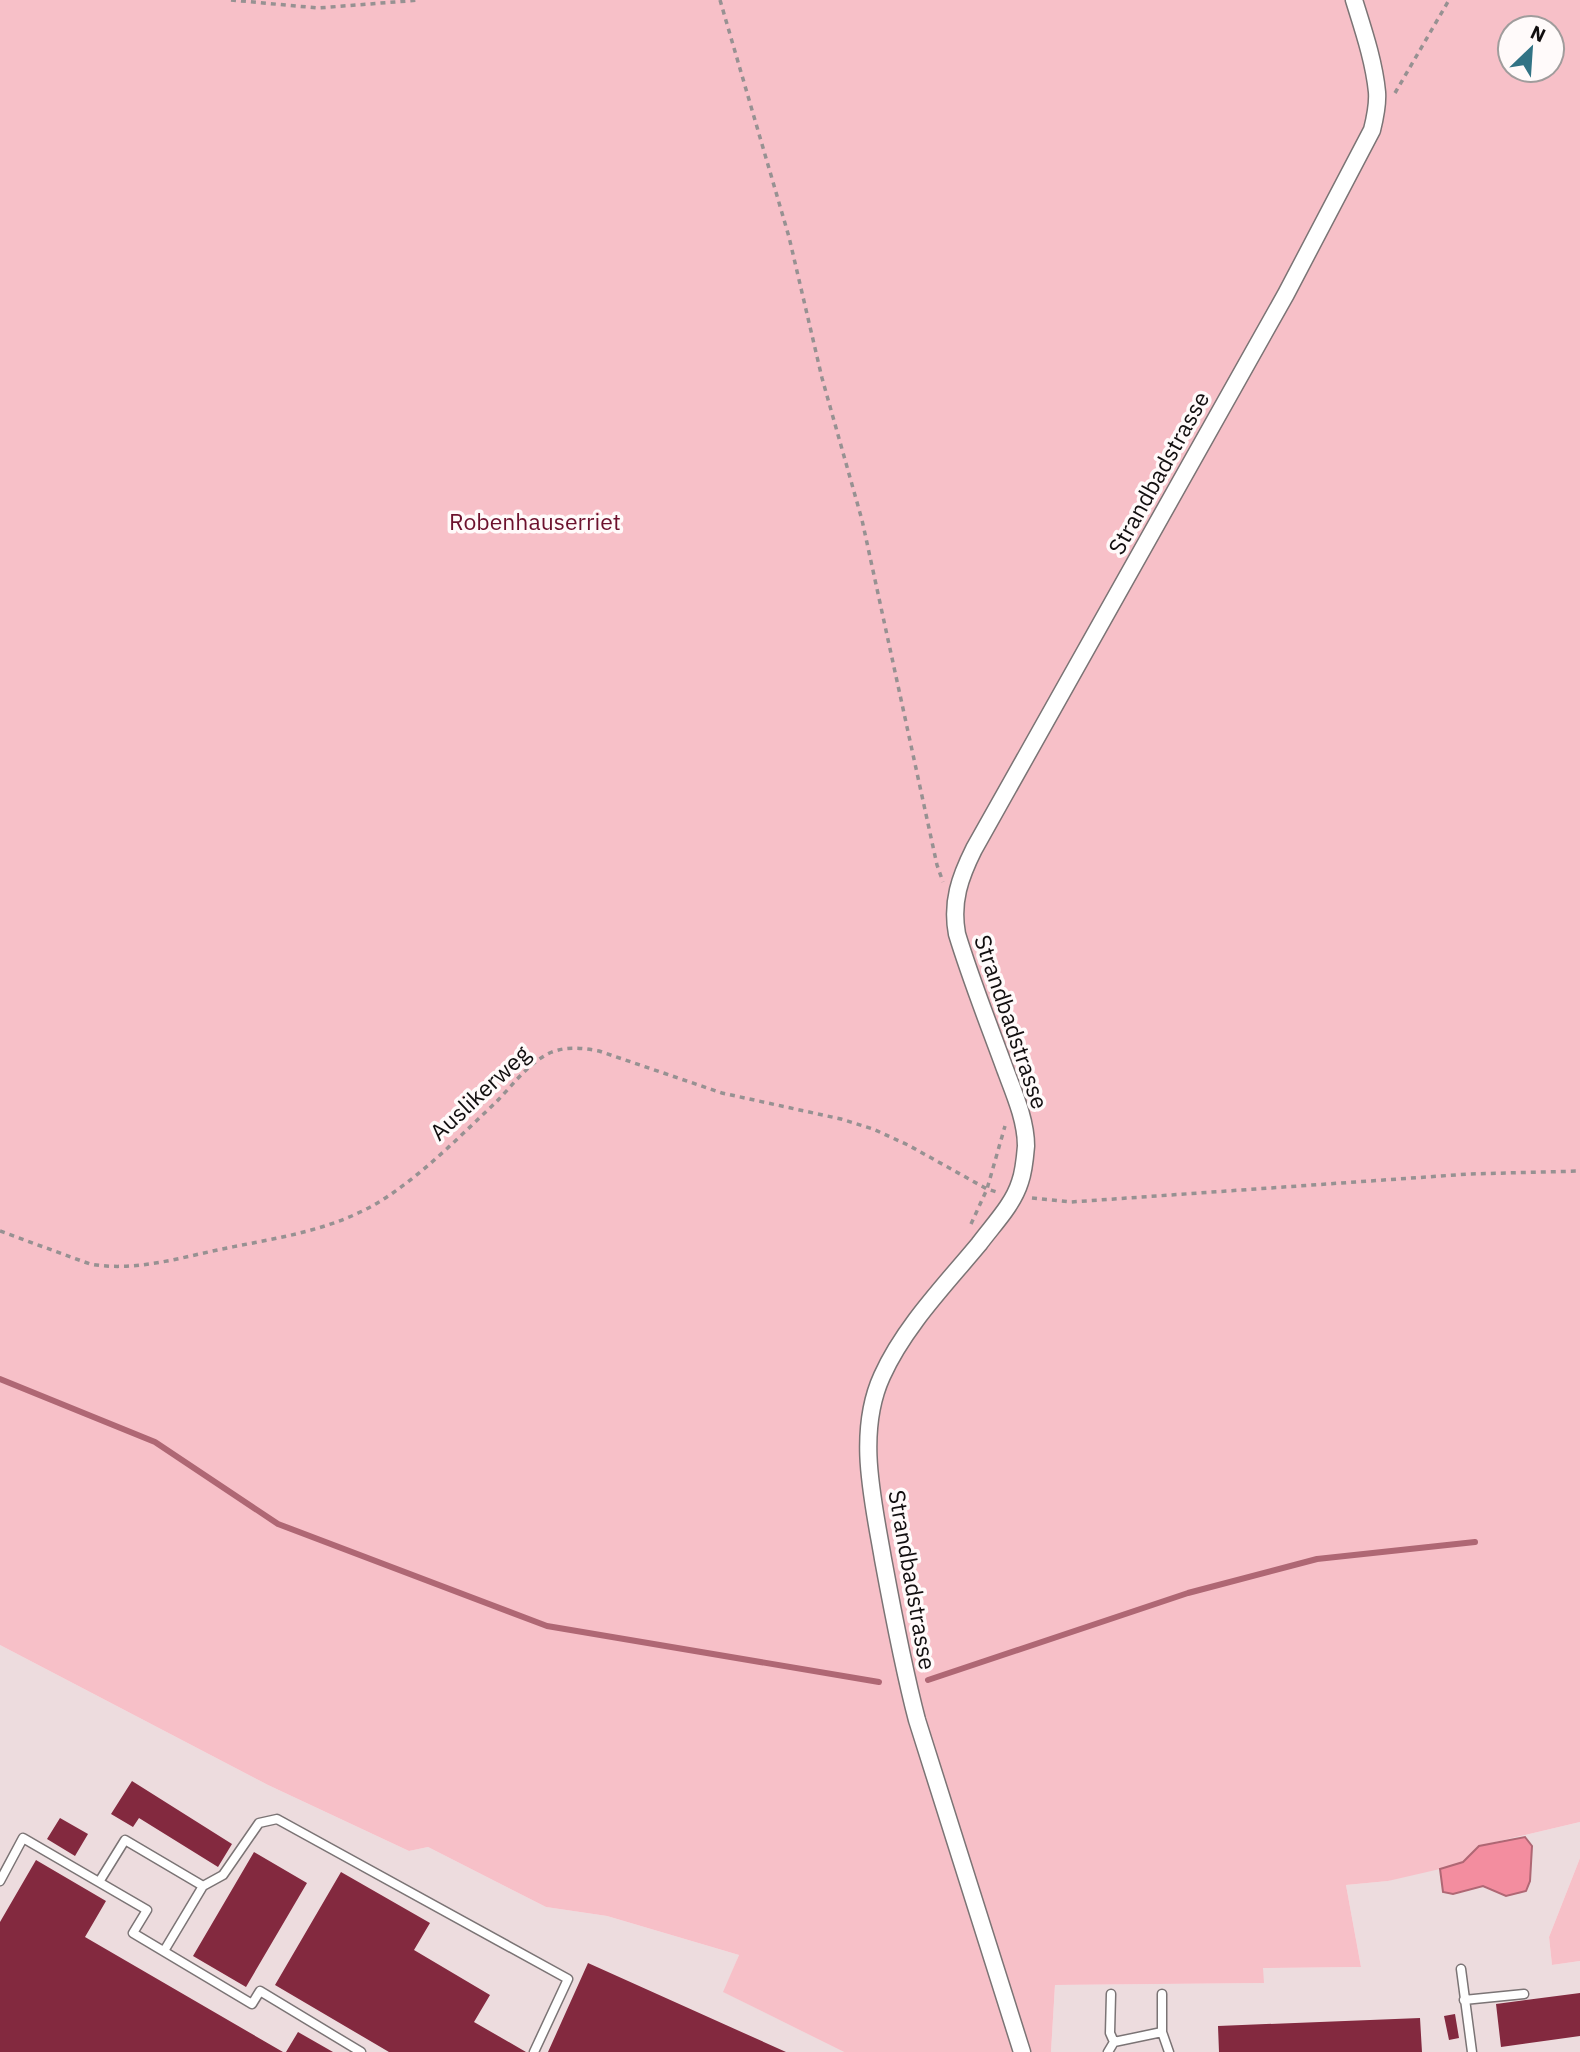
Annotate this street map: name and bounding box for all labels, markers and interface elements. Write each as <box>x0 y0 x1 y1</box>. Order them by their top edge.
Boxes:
north arrow <box>1496 14 1566 84</box>
text: N <box>1527 20 1549 47</box>
street label: Strandbadstrasse <box>1101 386 1215 559</box>
park label: Robenhauserriet <box>449 506 621 536</box>
street label: Strandbadstrasse <box>968 931 1056 1113</box>
street label: Auslikerweg <box>423 1038 536 1146</box>
street label: Strandbadstrasse <box>882 1488 944 1672</box>

